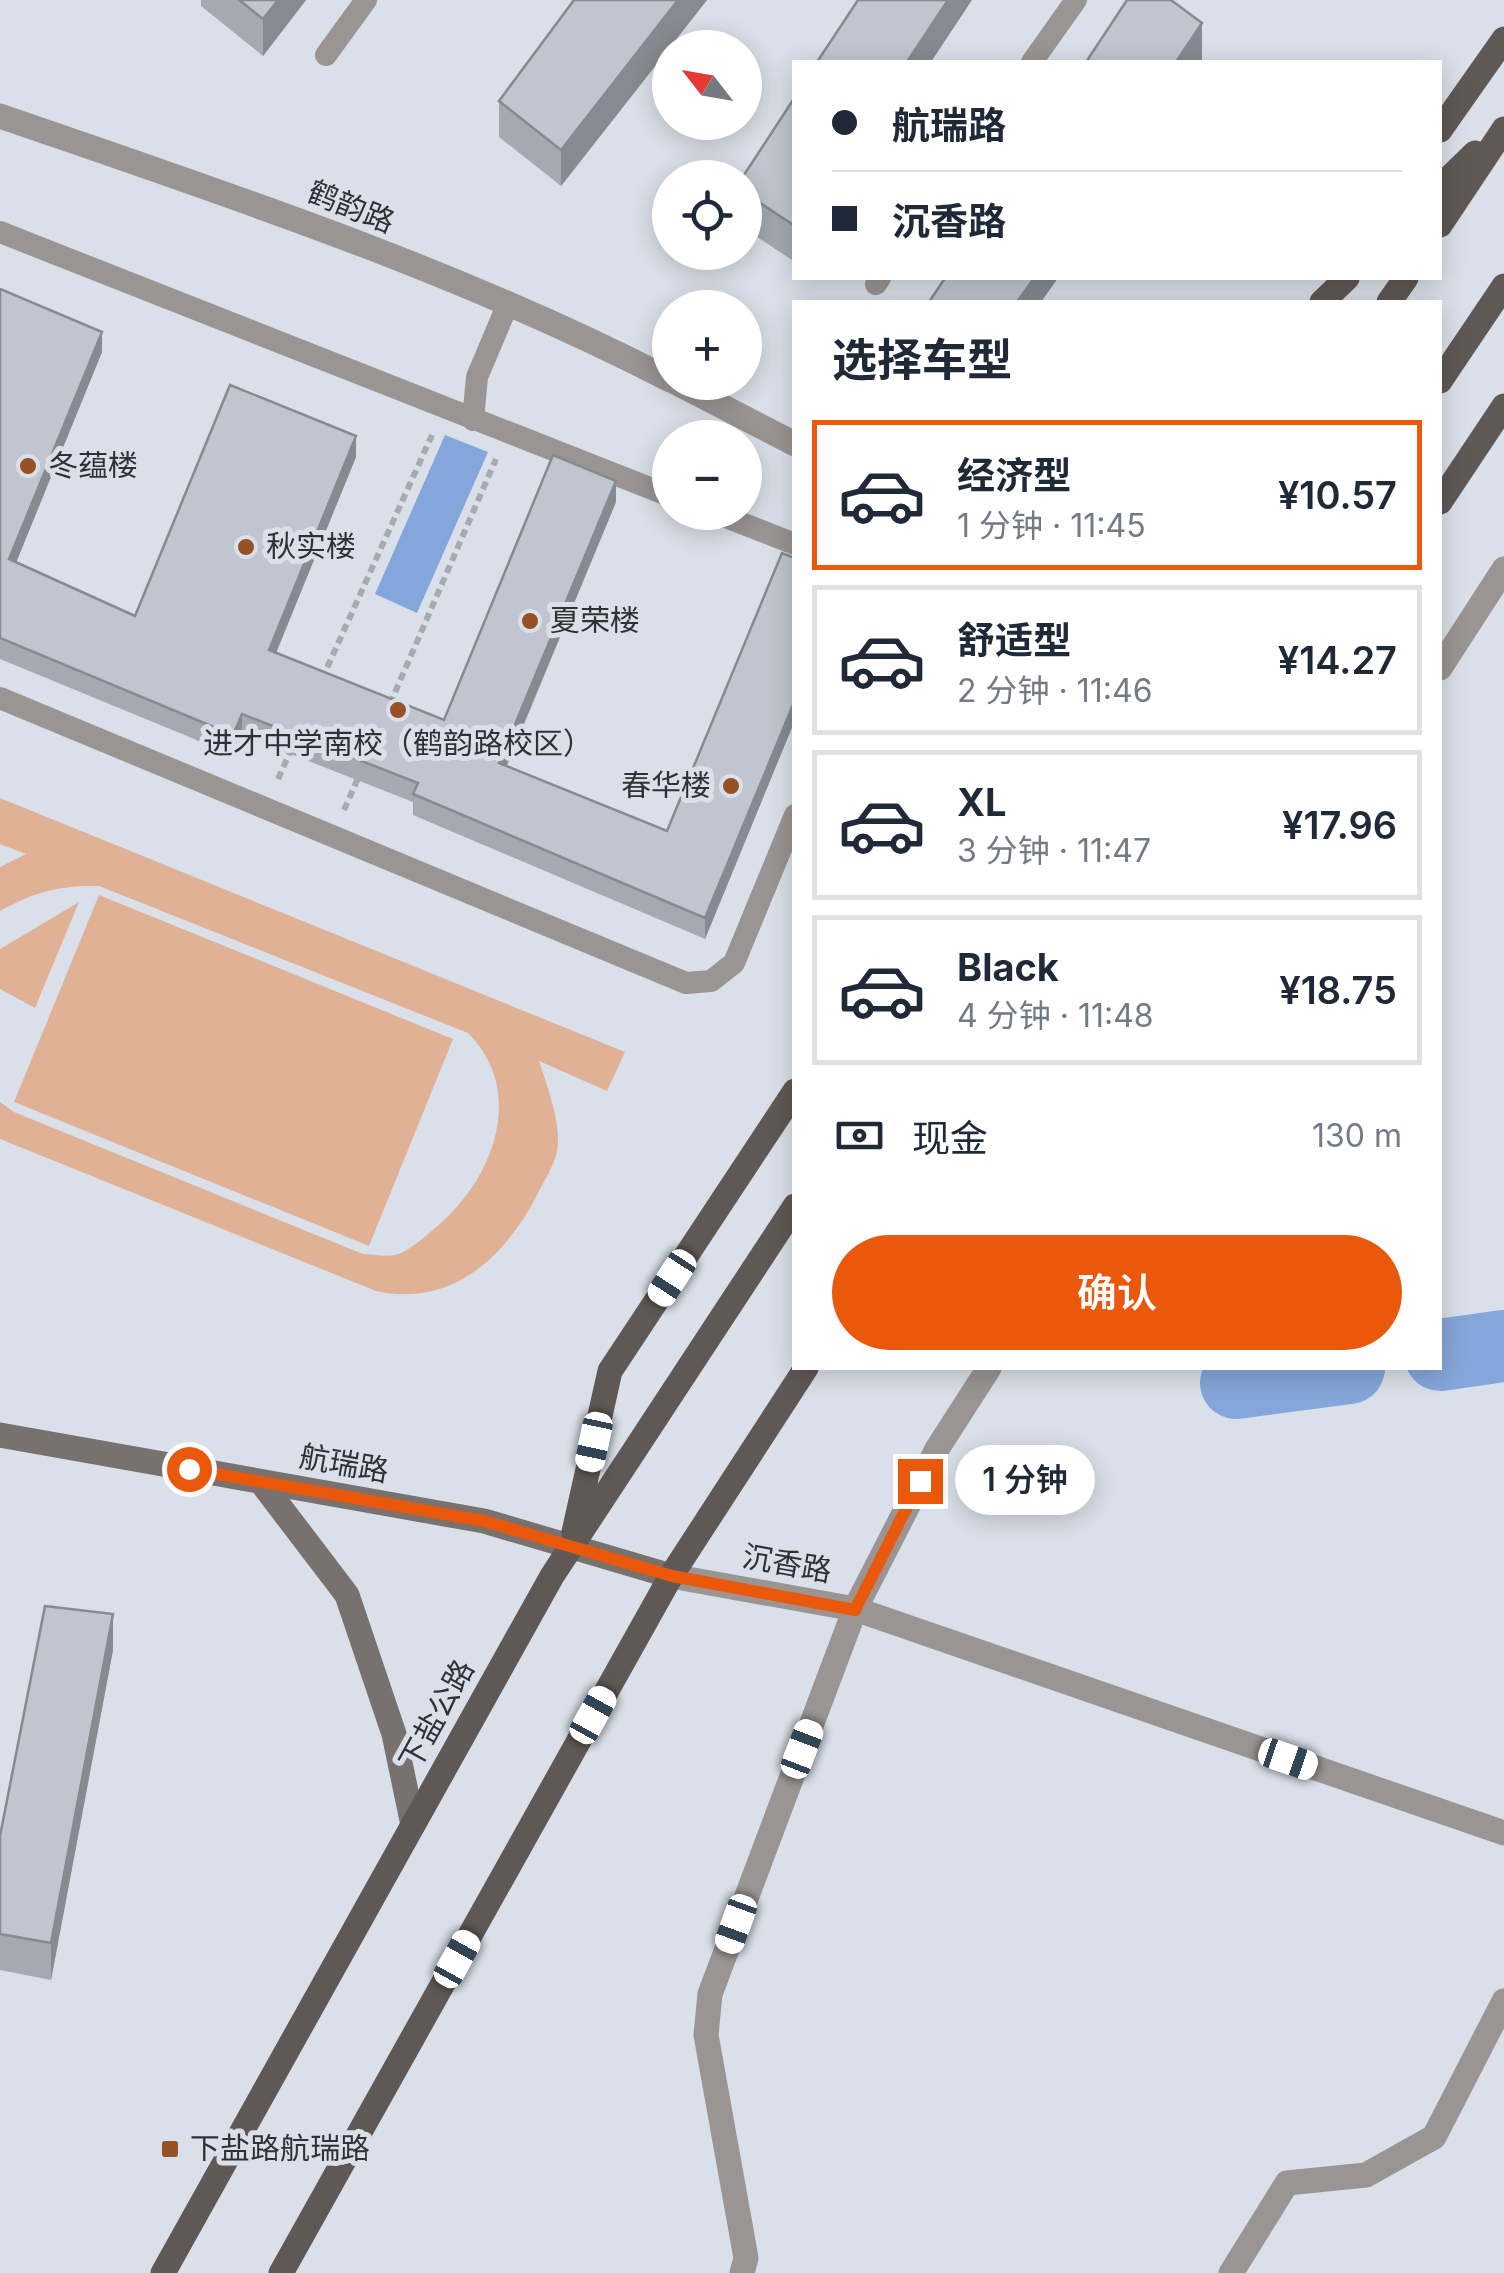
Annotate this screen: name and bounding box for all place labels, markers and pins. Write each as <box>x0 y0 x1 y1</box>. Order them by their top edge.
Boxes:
place label: 冬蕴楼 <box>48 447 138 483</box>
marker: 冬蕴楼 <box>17 455 39 477</box>
place label: 秋实楼 <box>266 528 356 564</box>
marker: 秋实楼 <box>235 536 257 558</box>
place label: 夏荣楼 <box>550 602 640 638</box>
marker: 夏荣楼 <box>519 610 541 632</box>
marker: 进才中学南校（鹤韵路校区） <box>387 699 409 721</box>
place label: 进才中学南校（鹤韵路校区） <box>203 725 593 761</box>
place label: 春华楼 <box>621 767 711 803</box>
marker: 春华楼 <box>720 775 742 797</box>
place label: 下盐路航瑞路 <box>190 2130 370 2166</box>
marker: 下盐路航瑞路 <box>159 2138 181 2160</box>

